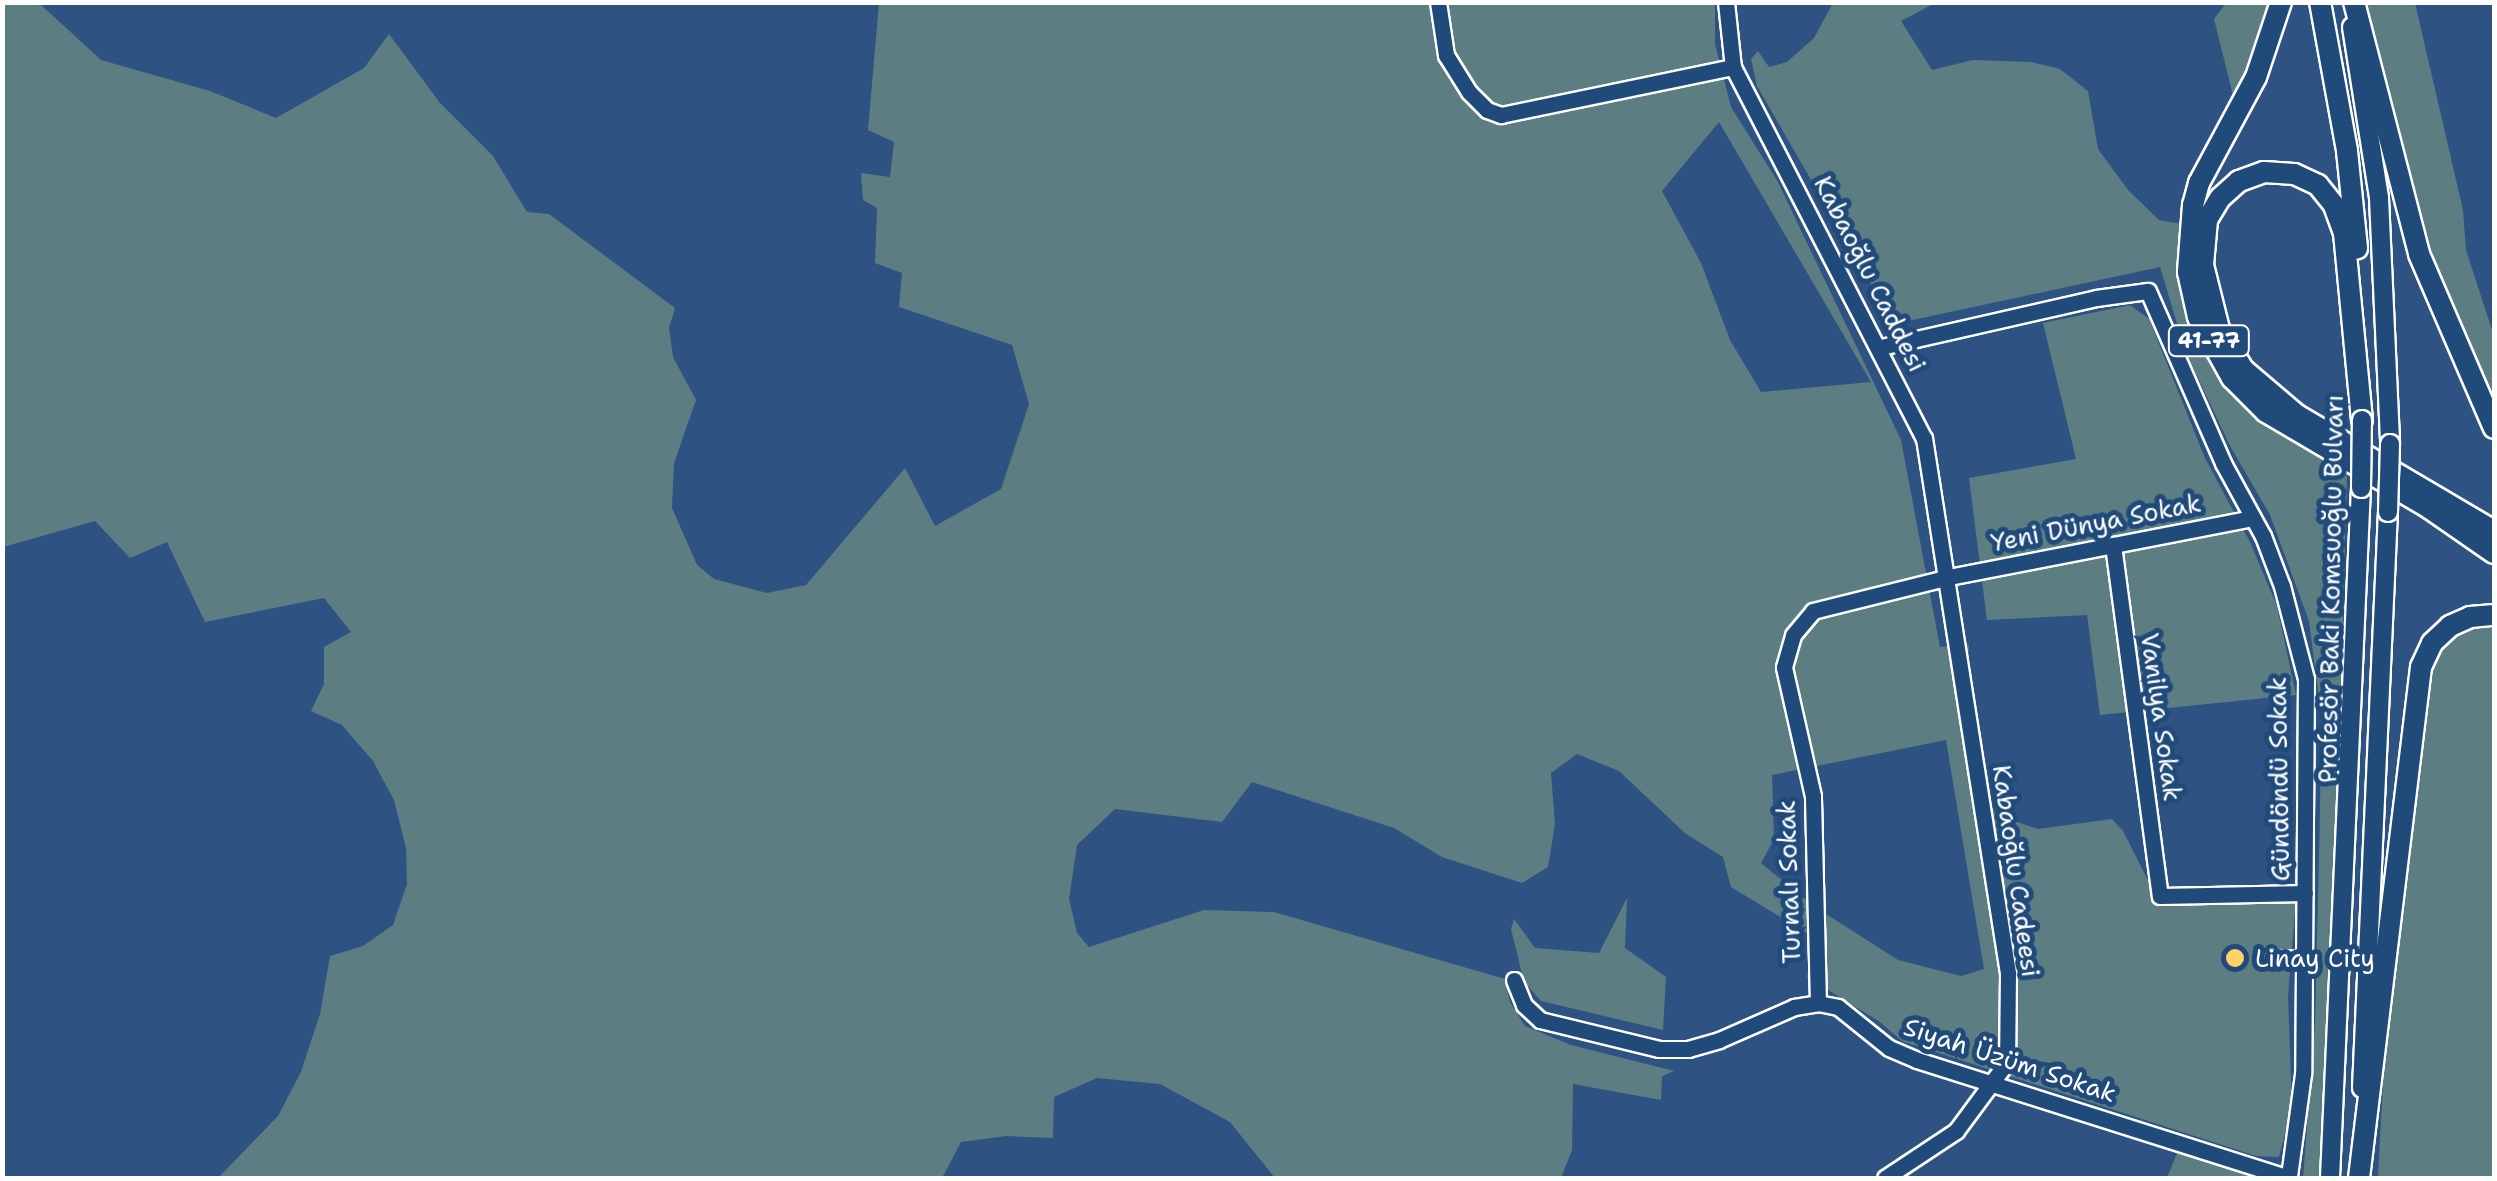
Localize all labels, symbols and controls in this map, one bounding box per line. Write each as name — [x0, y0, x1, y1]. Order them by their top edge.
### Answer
street label: Kabaoğlu Caddesi — [1808, 171, 1932, 377]
road number: 41-77 — [2166, 324, 2252, 358]
street label: Profesör Baki Komsuoğlu Bulvarı — [2313, 395, 2349, 783]
street label: Yeni Dünya Sokak — [1988, 488, 2204, 558]
street label: Vanilya Sokak — [2134, 631, 2188, 803]
street label: Gündöndü Sokak — [2262, 676, 2296, 882]
street label: Kabaoğlu Cadeesi — [1986, 763, 2046, 979]
street label: Turnalı Sokak — [1771, 800, 1807, 964]
place label: Linay City — [2255, 943, 2375, 973]
marker: Linay City — [2224, 947, 2246, 969]
street label: Siyah Üzüm Sokak — [1900, 1012, 2120, 1108]

